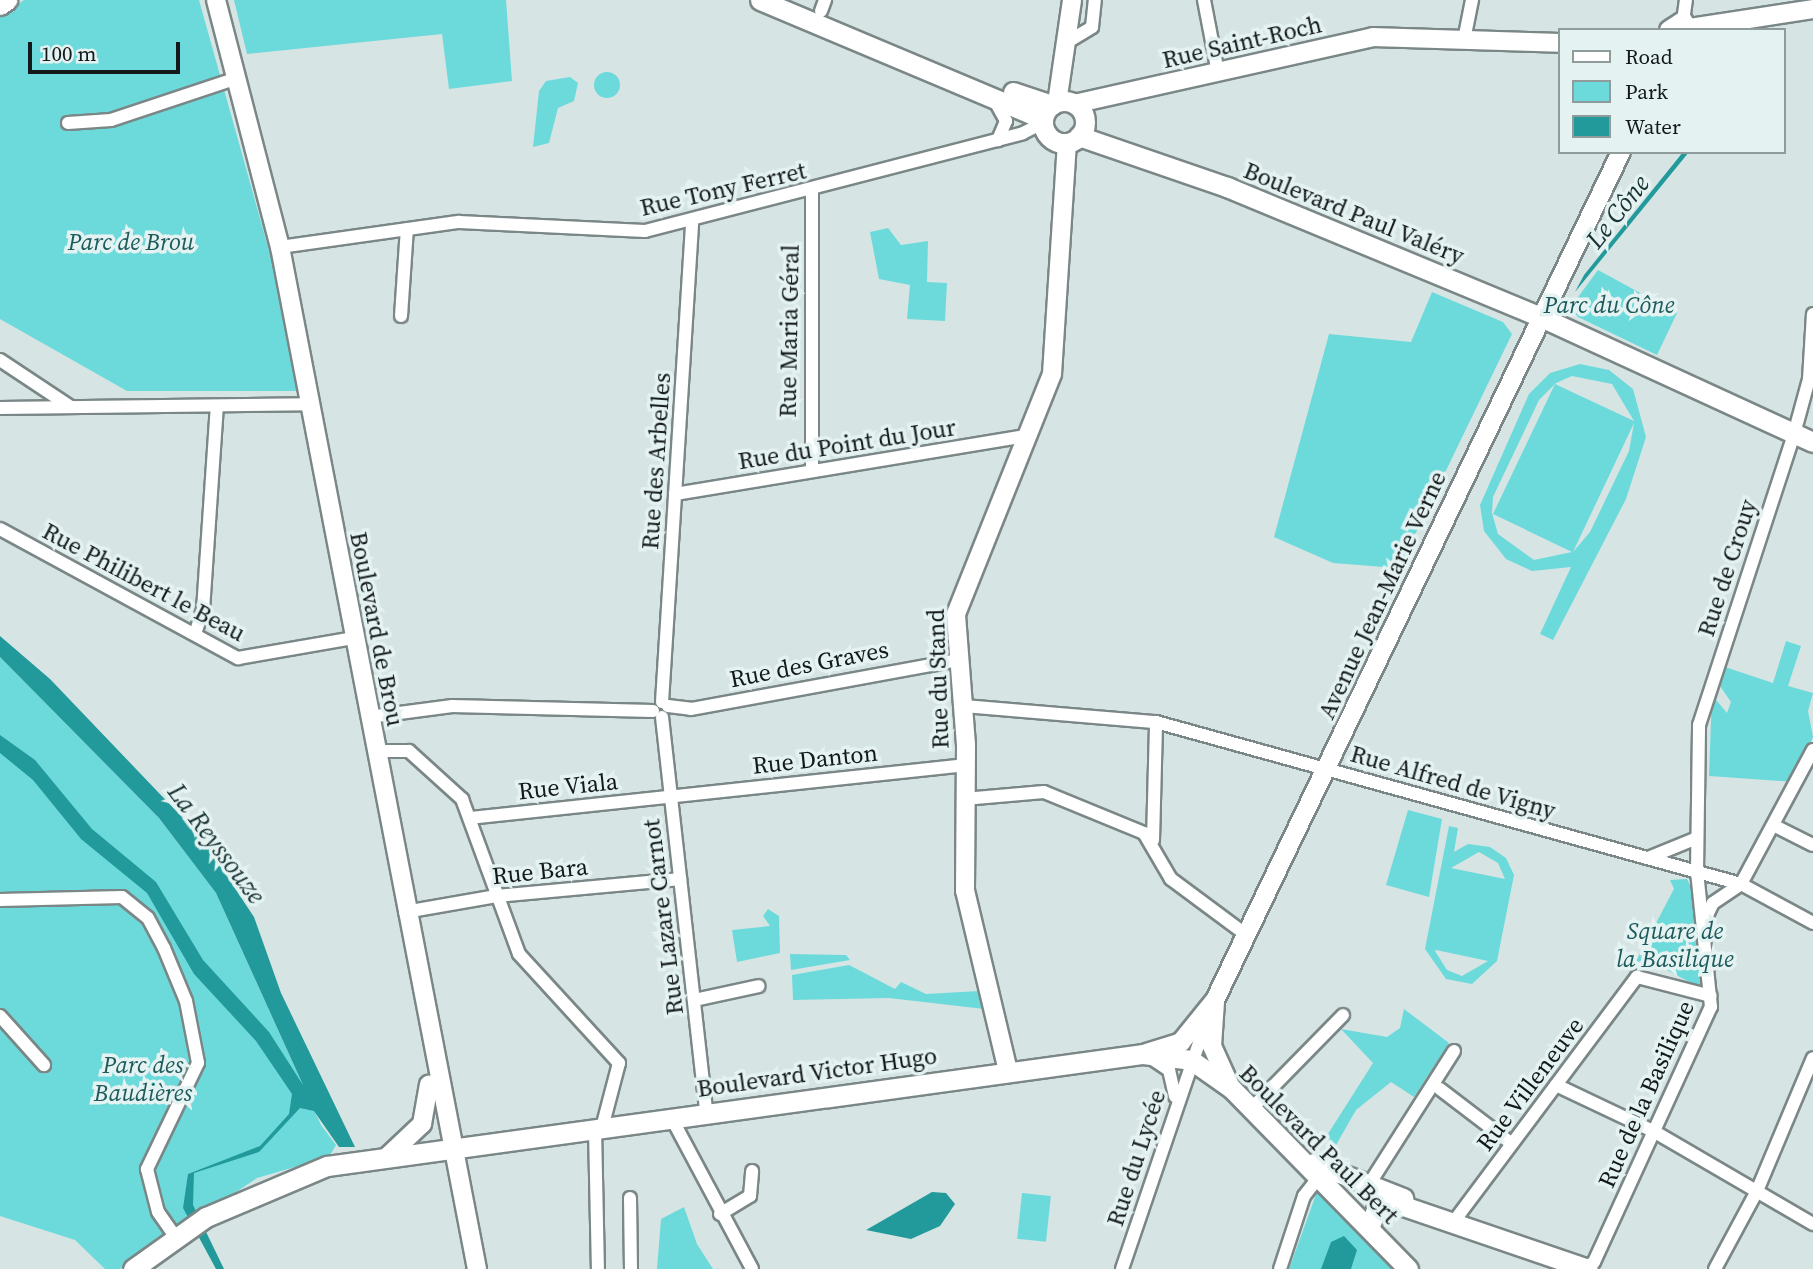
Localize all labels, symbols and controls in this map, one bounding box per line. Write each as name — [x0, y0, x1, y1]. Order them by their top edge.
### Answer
street label: Rue Saint-Roch — [1159, 10, 1325, 74]
scale bar — [32, 28, 184, 72]
legend — [1558, 28, 1785, 154]
text: 100 m — [41, 39, 96, 68]
text: Road — [1625, 42, 1673, 71]
text: Park — [1625, 77, 1668, 106]
text: Water — [1625, 112, 1681, 141]
street label: Boulevard Paul Valéry — [1239, 155, 1469, 271]
street label: Rue Tony Ferret — [637, 156, 809, 222]
water label: Le Cône — [1580, 169, 1656, 255]
park label: Parc de Brou — [68, 228, 194, 256]
street label: Rue Maria Géral — [773, 244, 805, 418]
park label: Parc du Cône — [1544, 291, 1674, 319]
street label: Rue des Arbelles — [635, 371, 677, 551]
street label: Rue du Point du Jour — [736, 413, 958, 475]
street label: Avenue Jean-Marie Verne — [1312, 466, 1452, 724]
street label: Rue de Crouy — [1691, 496, 1763, 640]
street label: Rue Philibert le Beau — [38, 516, 250, 648]
street label: Boulevard de Brou — [344, 529, 410, 729]
street label: Rue du Stand — [921, 609, 955, 749]
street label: Rue des Graves — [727, 634, 891, 694]
street label: Rue Danton — [751, 738, 879, 780]
street label: Rue Alfred de Vigny — [1347, 739, 1559, 825]
street label: Rue Viala — [516, 766, 620, 806]
water label: La Reyssouze — [161, 778, 271, 910]
street label: Rue Lazare Carnot — [637, 818, 689, 1016]
street label: Rue Bara — [491, 852, 589, 890]
park label: Square de la Basilique — [1616, 917, 1734, 973]
street label: Rue de la Basilique — [1592, 996, 1700, 1192]
street label: Rue Villeneuve — [1470, 1011, 1590, 1157]
street label: Boulevard Victor Hugo — [695, 1041, 939, 1103]
park label: Parc des Baudières — [94, 1051, 192, 1107]
street label: Boulevard Paul Bert — [1234, 1059, 1404, 1229]
street label: Rue du Lycée — [1100, 1086, 1172, 1230]

